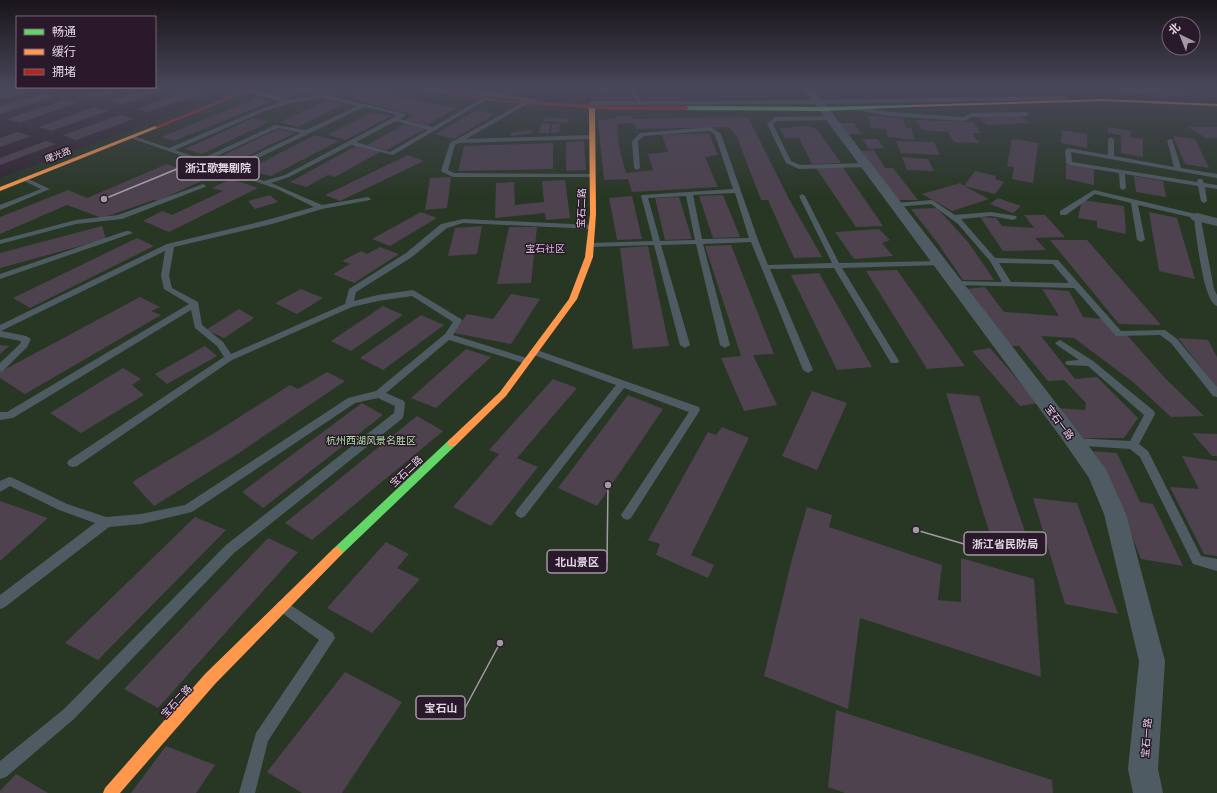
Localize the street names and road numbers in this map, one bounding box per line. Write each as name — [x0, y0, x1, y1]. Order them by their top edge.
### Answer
street label: 曙光路 — [44, 145, 72, 165]
street label: 宝石二路 — [575, 188, 588, 228]
street label: 宝石一路 — [1043, 403, 1076, 442]
street label: 宝石二路 — [388, 454, 425, 489]
street label: 宝石二路 — [159, 683, 194, 720]
street label: 宝石一路 — [1140, 718, 1153, 758]

